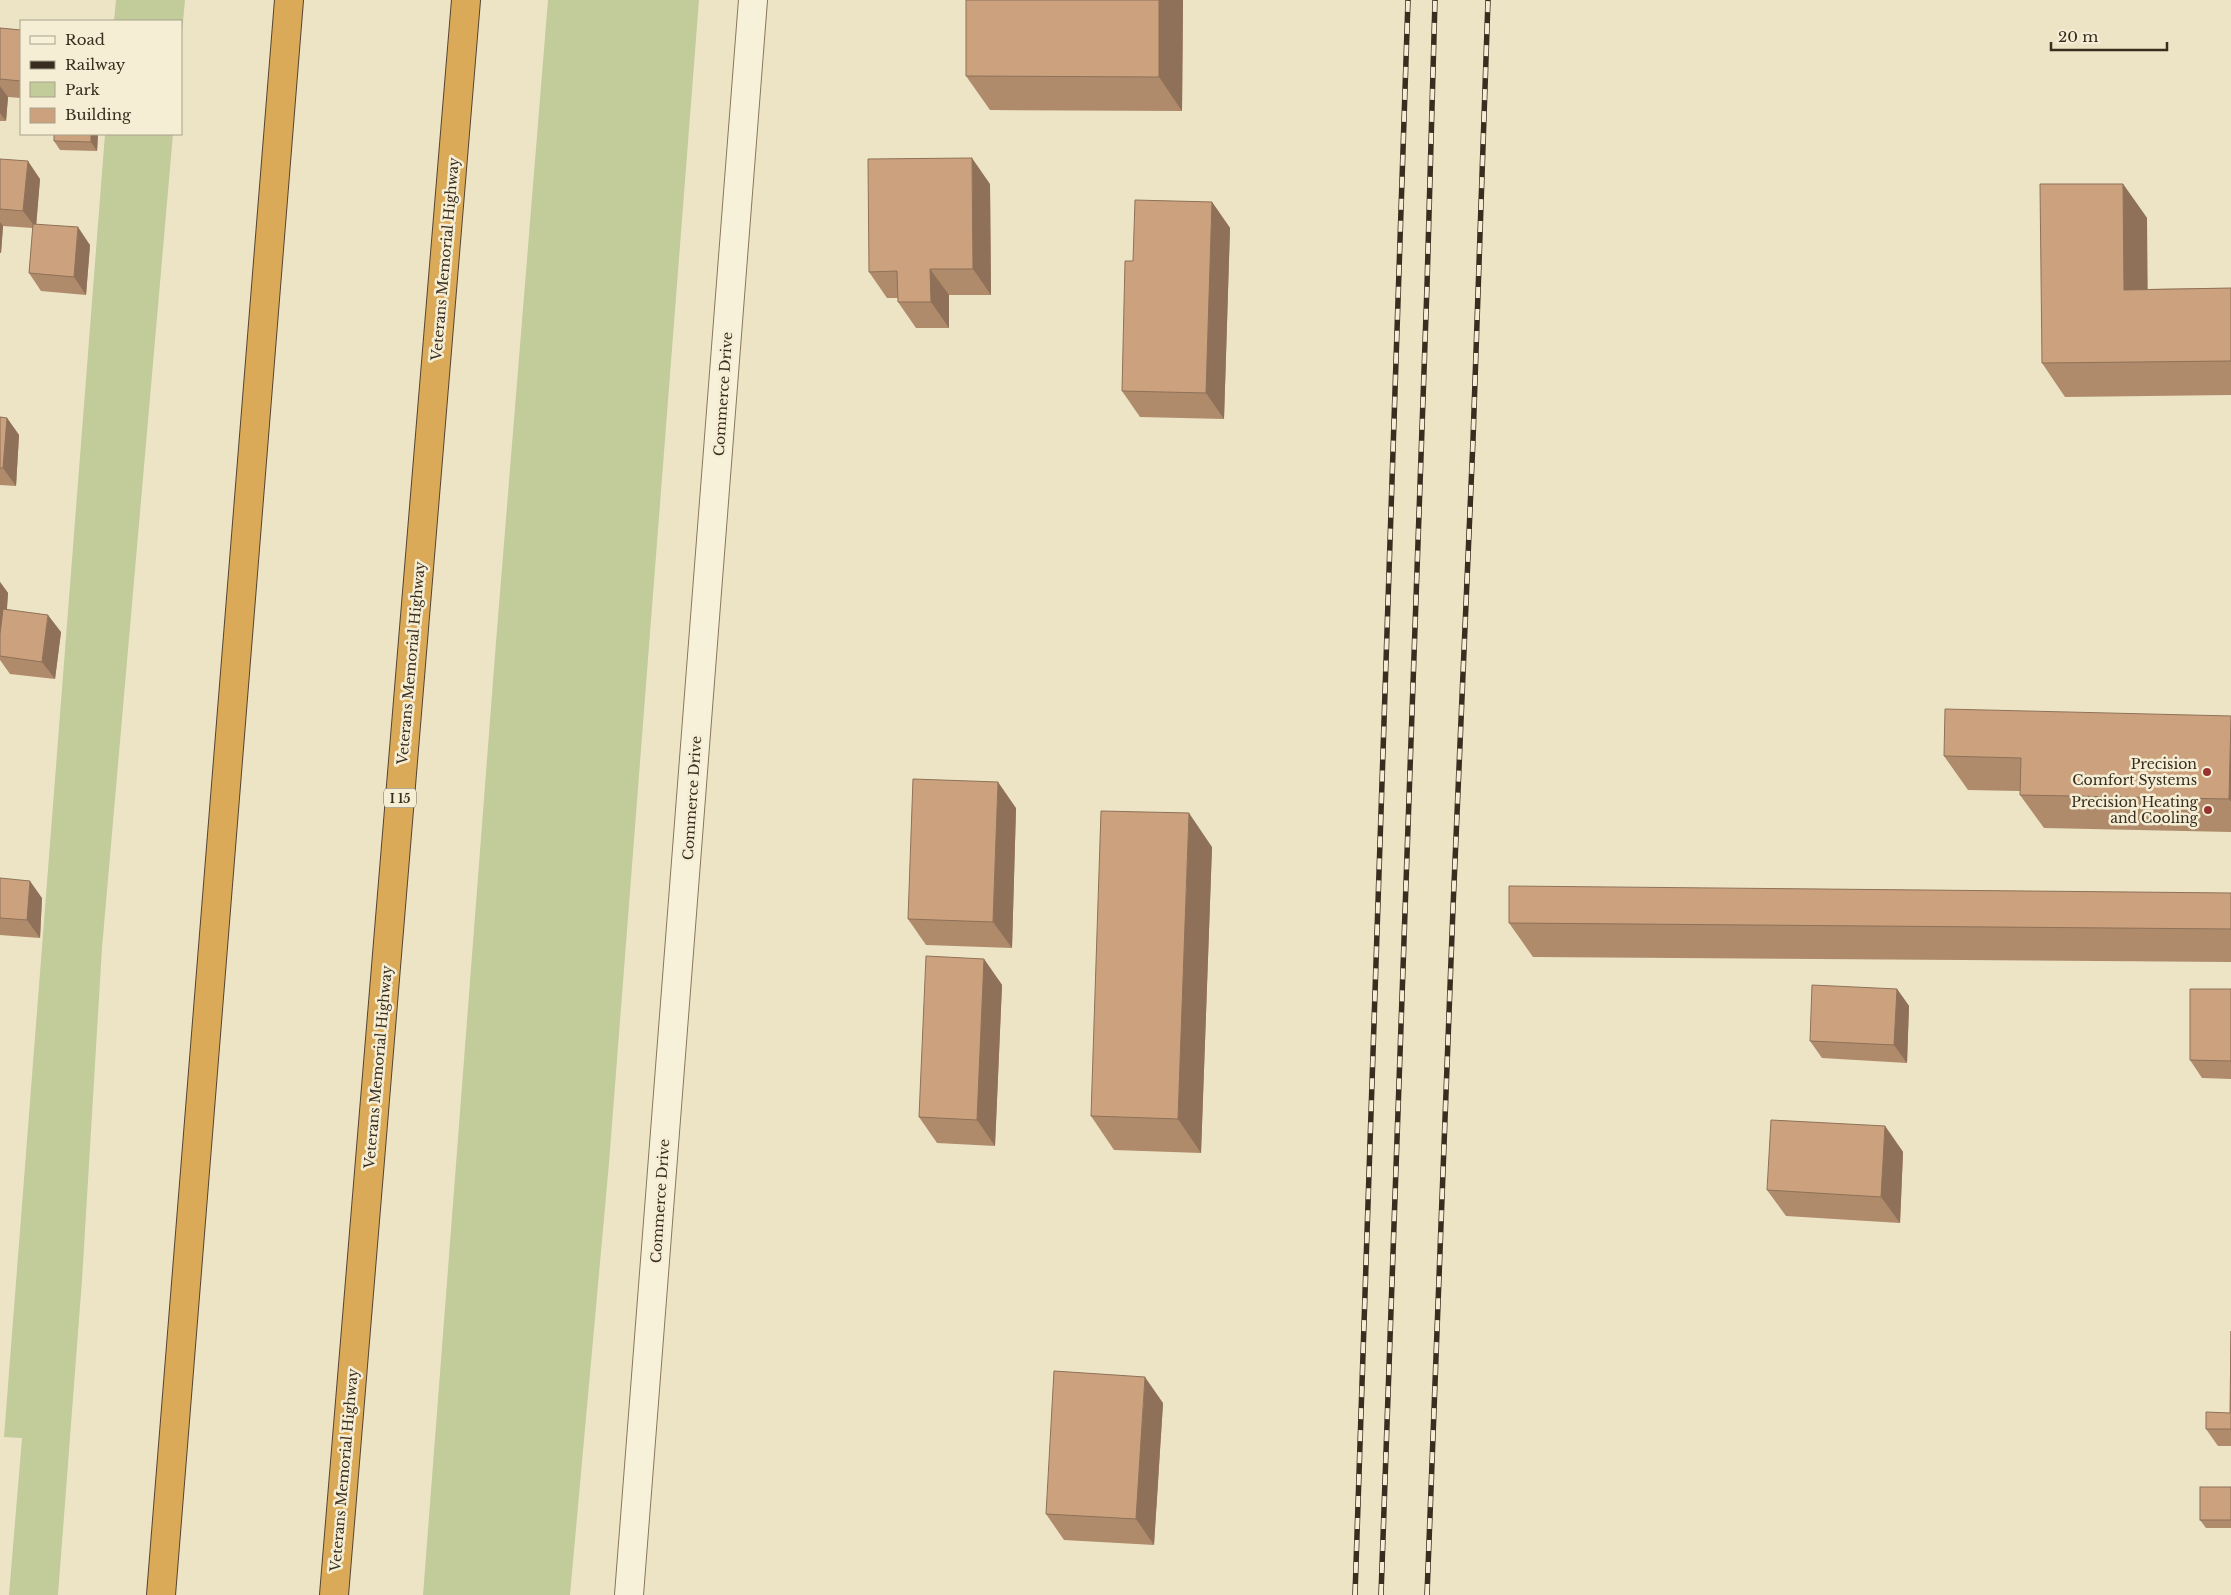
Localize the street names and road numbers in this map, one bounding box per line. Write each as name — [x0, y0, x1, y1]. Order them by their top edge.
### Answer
street label: Veterans Memorial Highway — [427, 156, 463, 362]
street label: Commerce Drive — [710, 331, 736, 457]
street label: Veterans Memorial Highway — [393, 560, 429, 766]
street label: Commerce Drive — [679, 735, 705, 861]
road number: I 15 — [384, 788, 416, 808]
street label: Veterans Memorial Highway — [360, 964, 396, 1170]
street label: Commerce Drive — [647, 1138, 673, 1264]
street label: Veterans Memorial Highway — [326, 1367, 362, 1573]

